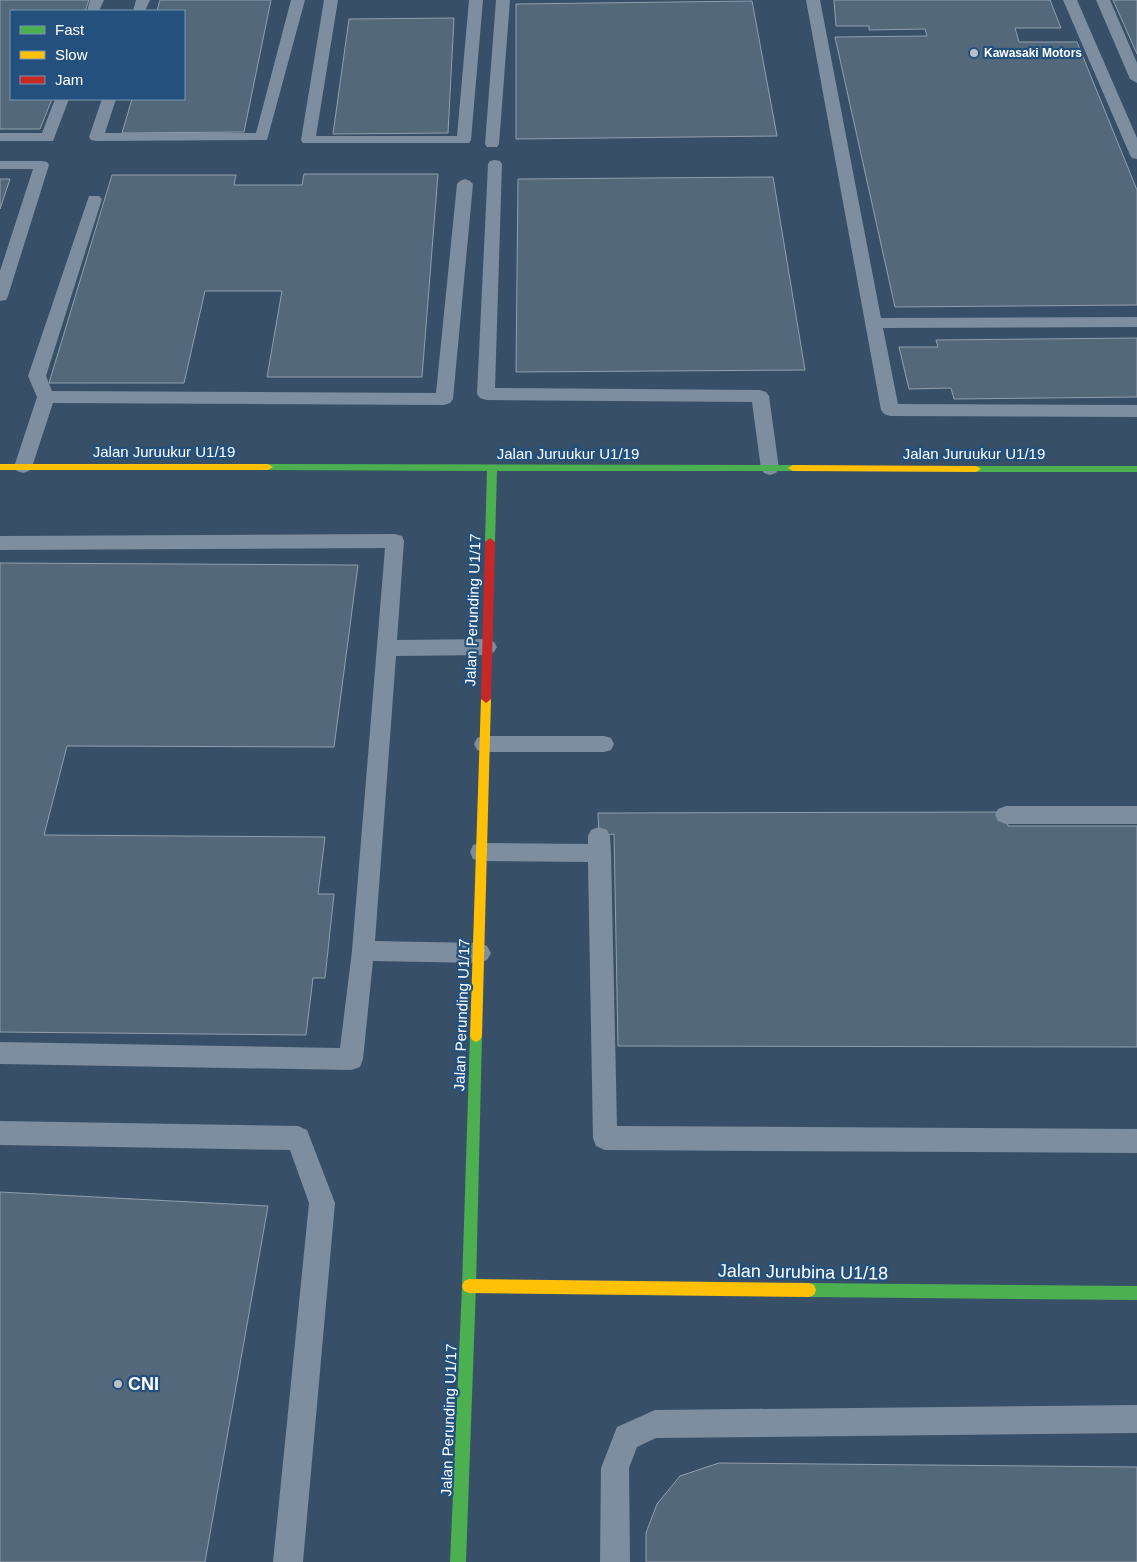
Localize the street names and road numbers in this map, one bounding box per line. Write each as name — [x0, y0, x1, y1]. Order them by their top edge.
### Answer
street label: Jalan Juruukur U1/19 — [93, 443, 235, 460]
street label: Jalan Juruukur U1/19 — [497, 445, 639, 462]
street label: Jalan Juruukur U1/19 — [903, 445, 1045, 462]
street label: Jalan Perunding U1/17 — [461, 533, 484, 687]
street label: Jalan Perunding U1/17 — [450, 938, 473, 1092]
street label: Jalan Jurubina U1/18 — [718, 1261, 888, 1283]
street label: Jalan Perunding U1/17 — [437, 1343, 460, 1497]

